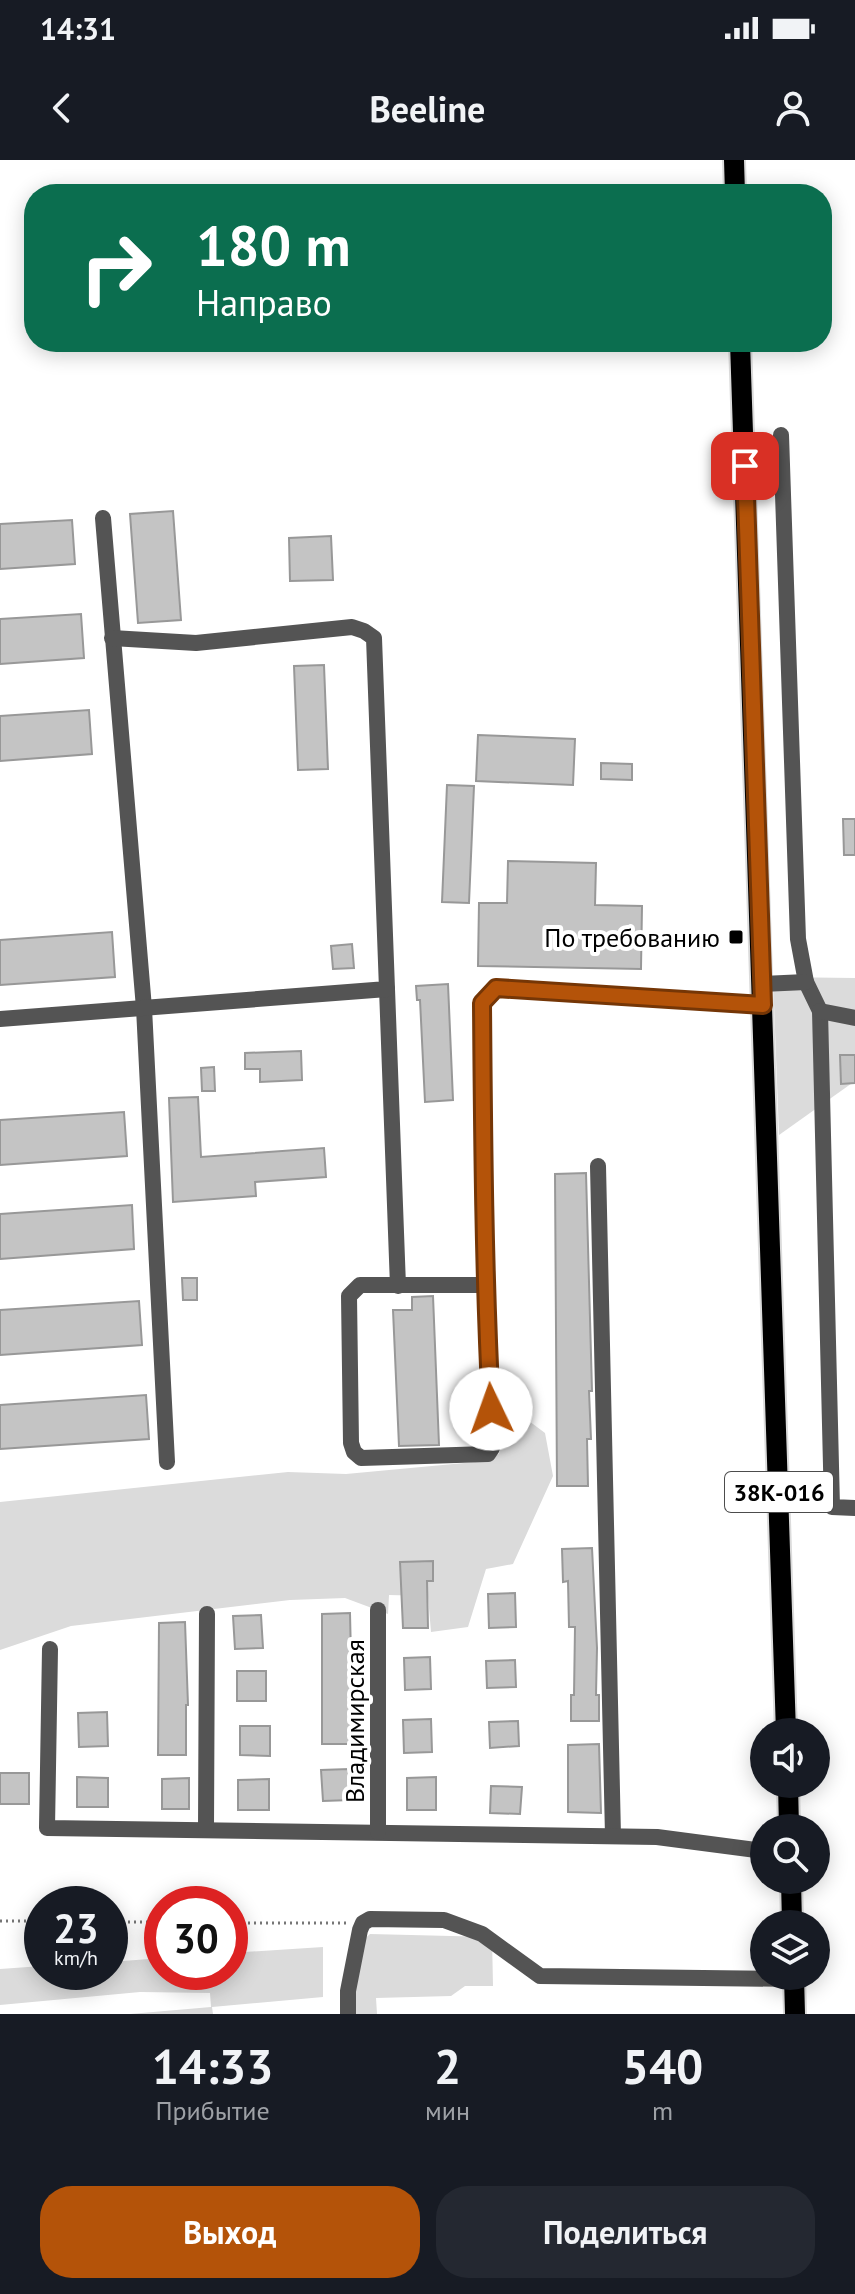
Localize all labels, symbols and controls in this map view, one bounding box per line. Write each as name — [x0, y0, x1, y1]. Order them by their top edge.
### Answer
text: 14:31 — [40, 9, 116, 48]
text: Beeline — [370, 85, 485, 132]
icon: back — [40, 86, 84, 130]
icon: person — [771, 86, 815, 130]
text: 180 m — [196, 209, 351, 281]
icon: right — [64, 216, 168, 320]
text: Направо — [196, 279, 332, 326]
pin — [711, 432, 779, 500]
icon: arrive — [723, 444, 767, 488]
place label: По требованию — [544, 921, 720, 954]
marker: По требованию — [727, 928, 745, 946]
position arrow — [449, 1367, 533, 1451]
road number: 38К-016 — [725, 1472, 833, 1512]
street label: Владимирская — [338, 1639, 371, 1803]
map controls — [750, 1718, 830, 1990]
button: sound — [750, 1718, 830, 1798]
button: search — [750, 1814, 830, 1894]
speed limit sign: 30 — [144, 1886, 248, 1990]
text: 23 — [53, 1902, 99, 1954]
button: layers — [750, 1910, 830, 1990]
text: km/h — [54, 1945, 98, 1971]
text: 14:33 — [152, 2035, 273, 2097]
text: 2 — [434, 2035, 461, 2097]
text: 540 — [622, 2035, 703, 2097]
text: Прибытие — [155, 2094, 270, 2127]
text: мин — [425, 2094, 470, 2127]
text: m — [652, 2094, 673, 2127]
button: Выход — [40, 2186, 420, 2278]
button: Поделиться — [436, 2186, 815, 2278]

